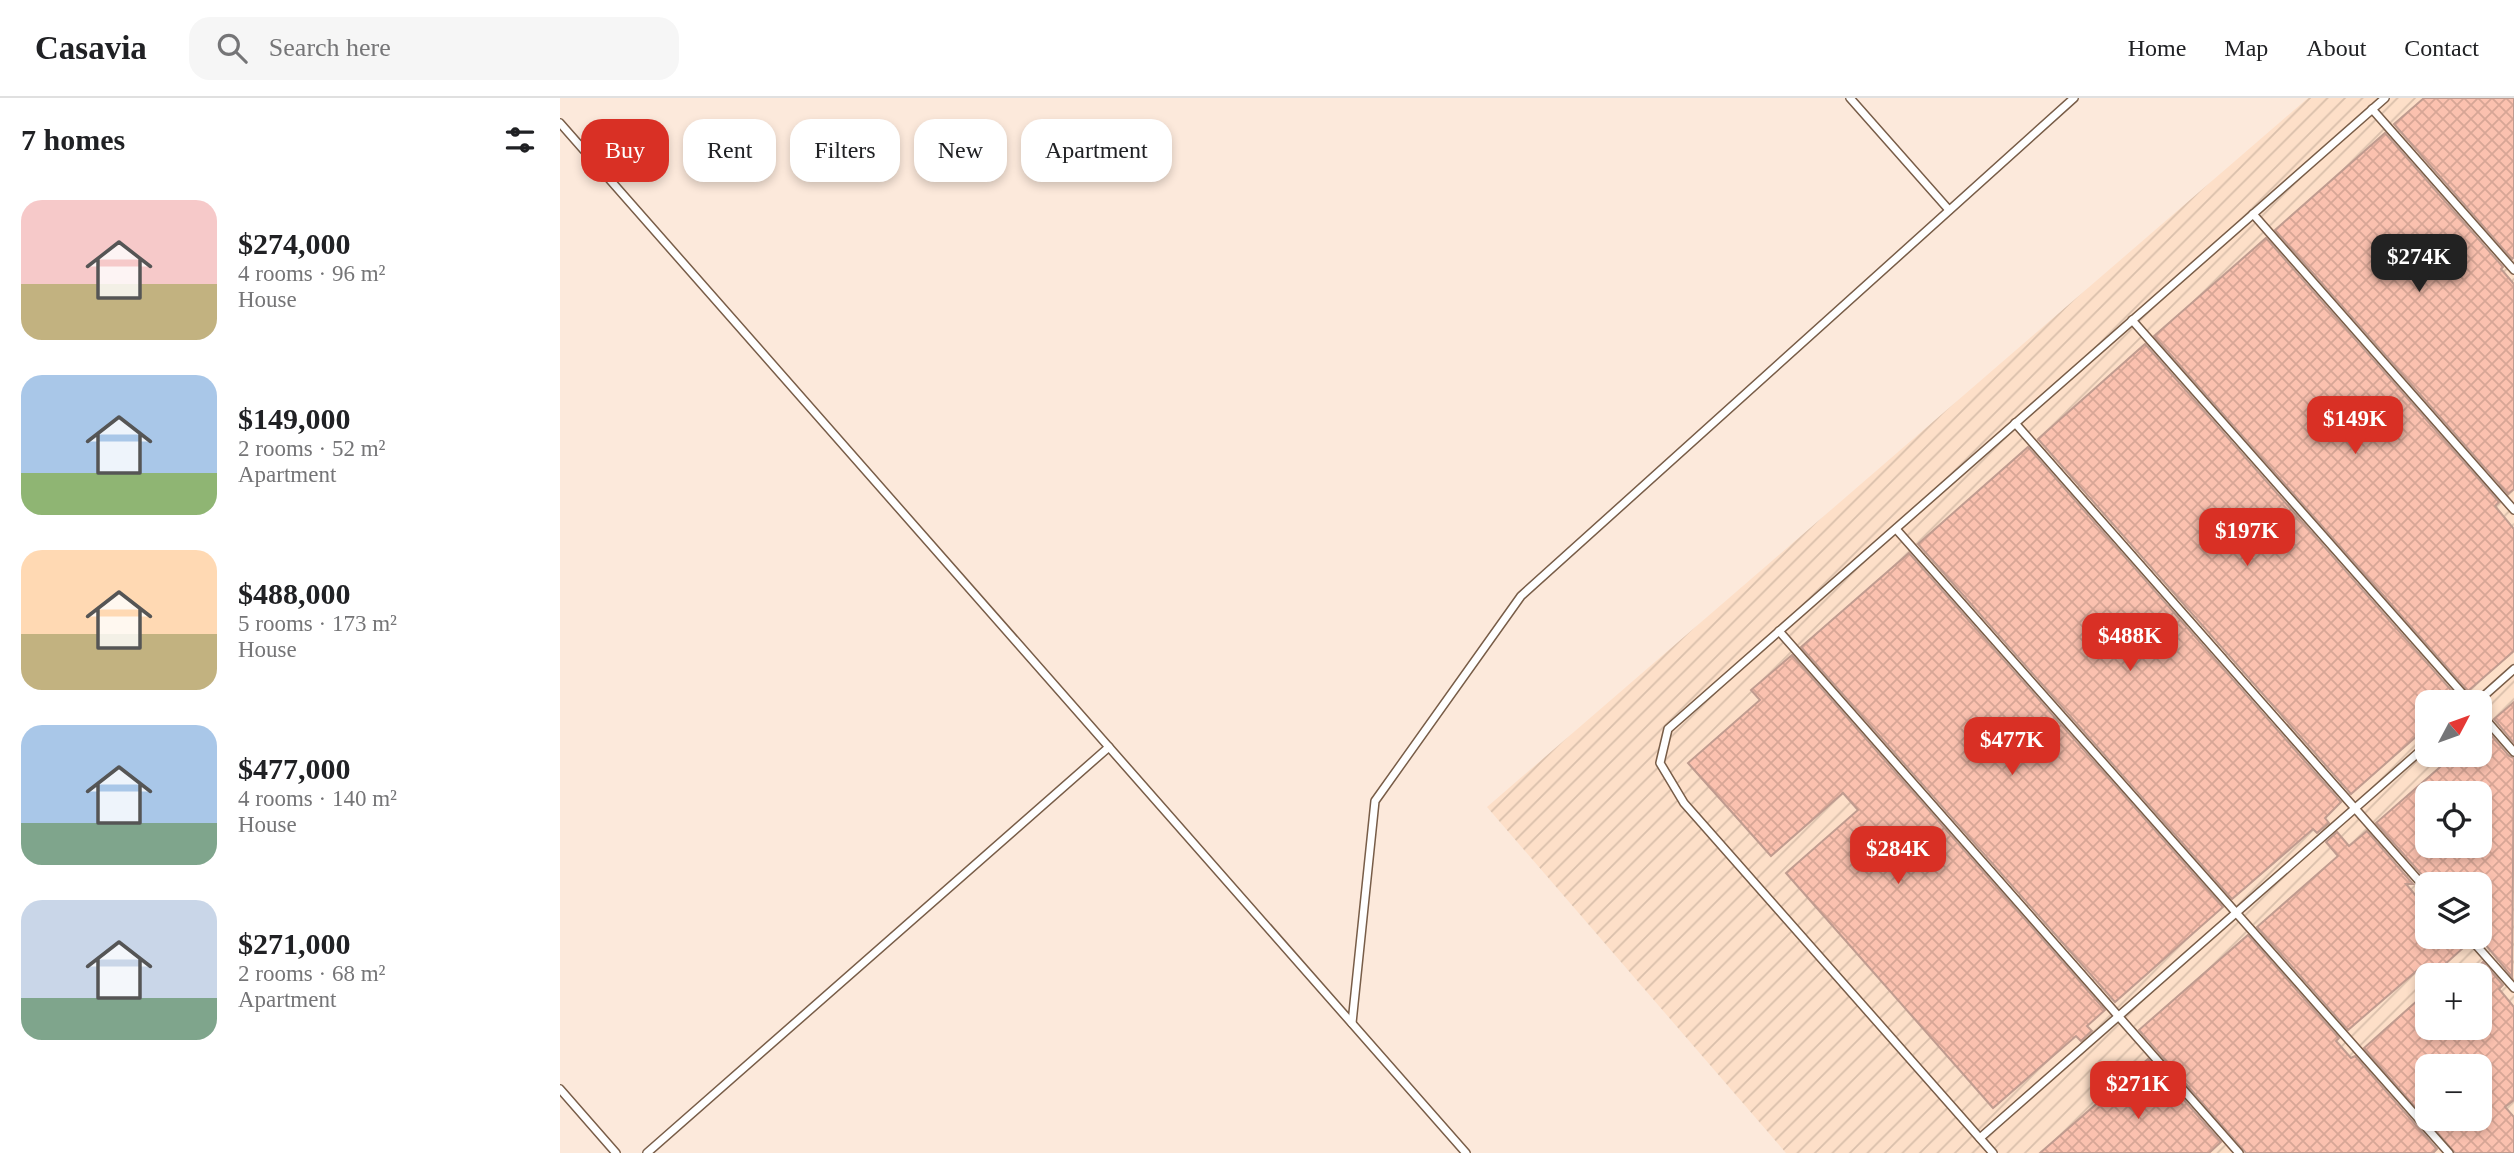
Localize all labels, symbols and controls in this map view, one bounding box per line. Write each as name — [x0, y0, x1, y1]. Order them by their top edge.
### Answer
search box — [189, 17, 679, 80]
icon: search — [213, 29, 251, 67]
text: Casavia — [35, 30, 147, 66]
text: Search here — [269, 33, 391, 62]
text: Home — [2128, 35, 2186, 61]
text: Map — [2224, 35, 2268, 61]
text: About — [2306, 35, 2366, 61]
text: Contact — [2404, 35, 2479, 61]
chip: Buy — [581, 119, 669, 182]
chip: Rent — [683, 119, 776, 182]
chip: Filters — [790, 119, 900, 182]
chip: New — [914, 119, 1007, 182]
chip: Apartment — [1021, 119, 1172, 182]
icon: filters — [501, 121, 539, 159]
text: 7 homes — [21, 123, 125, 156]
text: $274,000 — [238, 227, 351, 260]
icon: home — [77, 228, 161, 312]
pin: $274K — [2370, 234, 2468, 294]
text: $274K — [2387, 244, 2451, 269]
text: 4 rooms · 96 m² — [238, 261, 385, 286]
text: House — [238, 287, 297, 312]
pin: $149K — [2306, 396, 2404, 456]
text: $149,000 — [238, 402, 351, 435]
icon: home — [77, 403, 161, 487]
text: $149K — [2323, 406, 2387, 431]
text: 2 rooms · 52 m² — [238, 436, 385, 461]
text: Apartment — [238, 462, 336, 487]
pin: $197K — [2198, 508, 2296, 568]
text: $197K — [2215, 518, 2279, 543]
text: $488,000 — [238, 577, 351, 610]
icon: home — [77, 578, 161, 662]
text: 5 rooms · 173 m² — [238, 611, 397, 636]
pin: $488K — [2081, 614, 2179, 673]
text: $488K — [2098, 623, 2162, 648]
text: House — [238, 637, 297, 662]
north arrow — [2415, 690, 2492, 766]
map controls — [2415, 690, 2492, 1131]
pin: $477K — [1963, 718, 2061, 777]
text: $477K — [1980, 727, 2044, 752]
text: $477,000 — [238, 752, 351, 785]
icon: home — [77, 753, 161, 837]
button: locate — [2415, 781, 2492, 858]
text: 4 rooms · 140 m² — [238, 786, 397, 811]
text: House — [238, 812, 297, 837]
pin: $284K — [1849, 826, 1947, 886]
text: $284K — [1866, 836, 1930, 861]
button: layers — [2415, 872, 2492, 949]
text: $271,000 — [238, 927, 351, 960]
icon: home — [77, 928, 161, 1012]
text: 2 rooms · 68 m² — [238, 961, 385, 986]
button: + — [2415, 963, 2492, 1040]
text: Apartment — [238, 987, 336, 1012]
button: − — [2415, 1054, 2492, 1131]
pin: $271K — [2089, 1062, 2187, 1121]
text: $271K — [2106, 1071, 2170, 1096]

